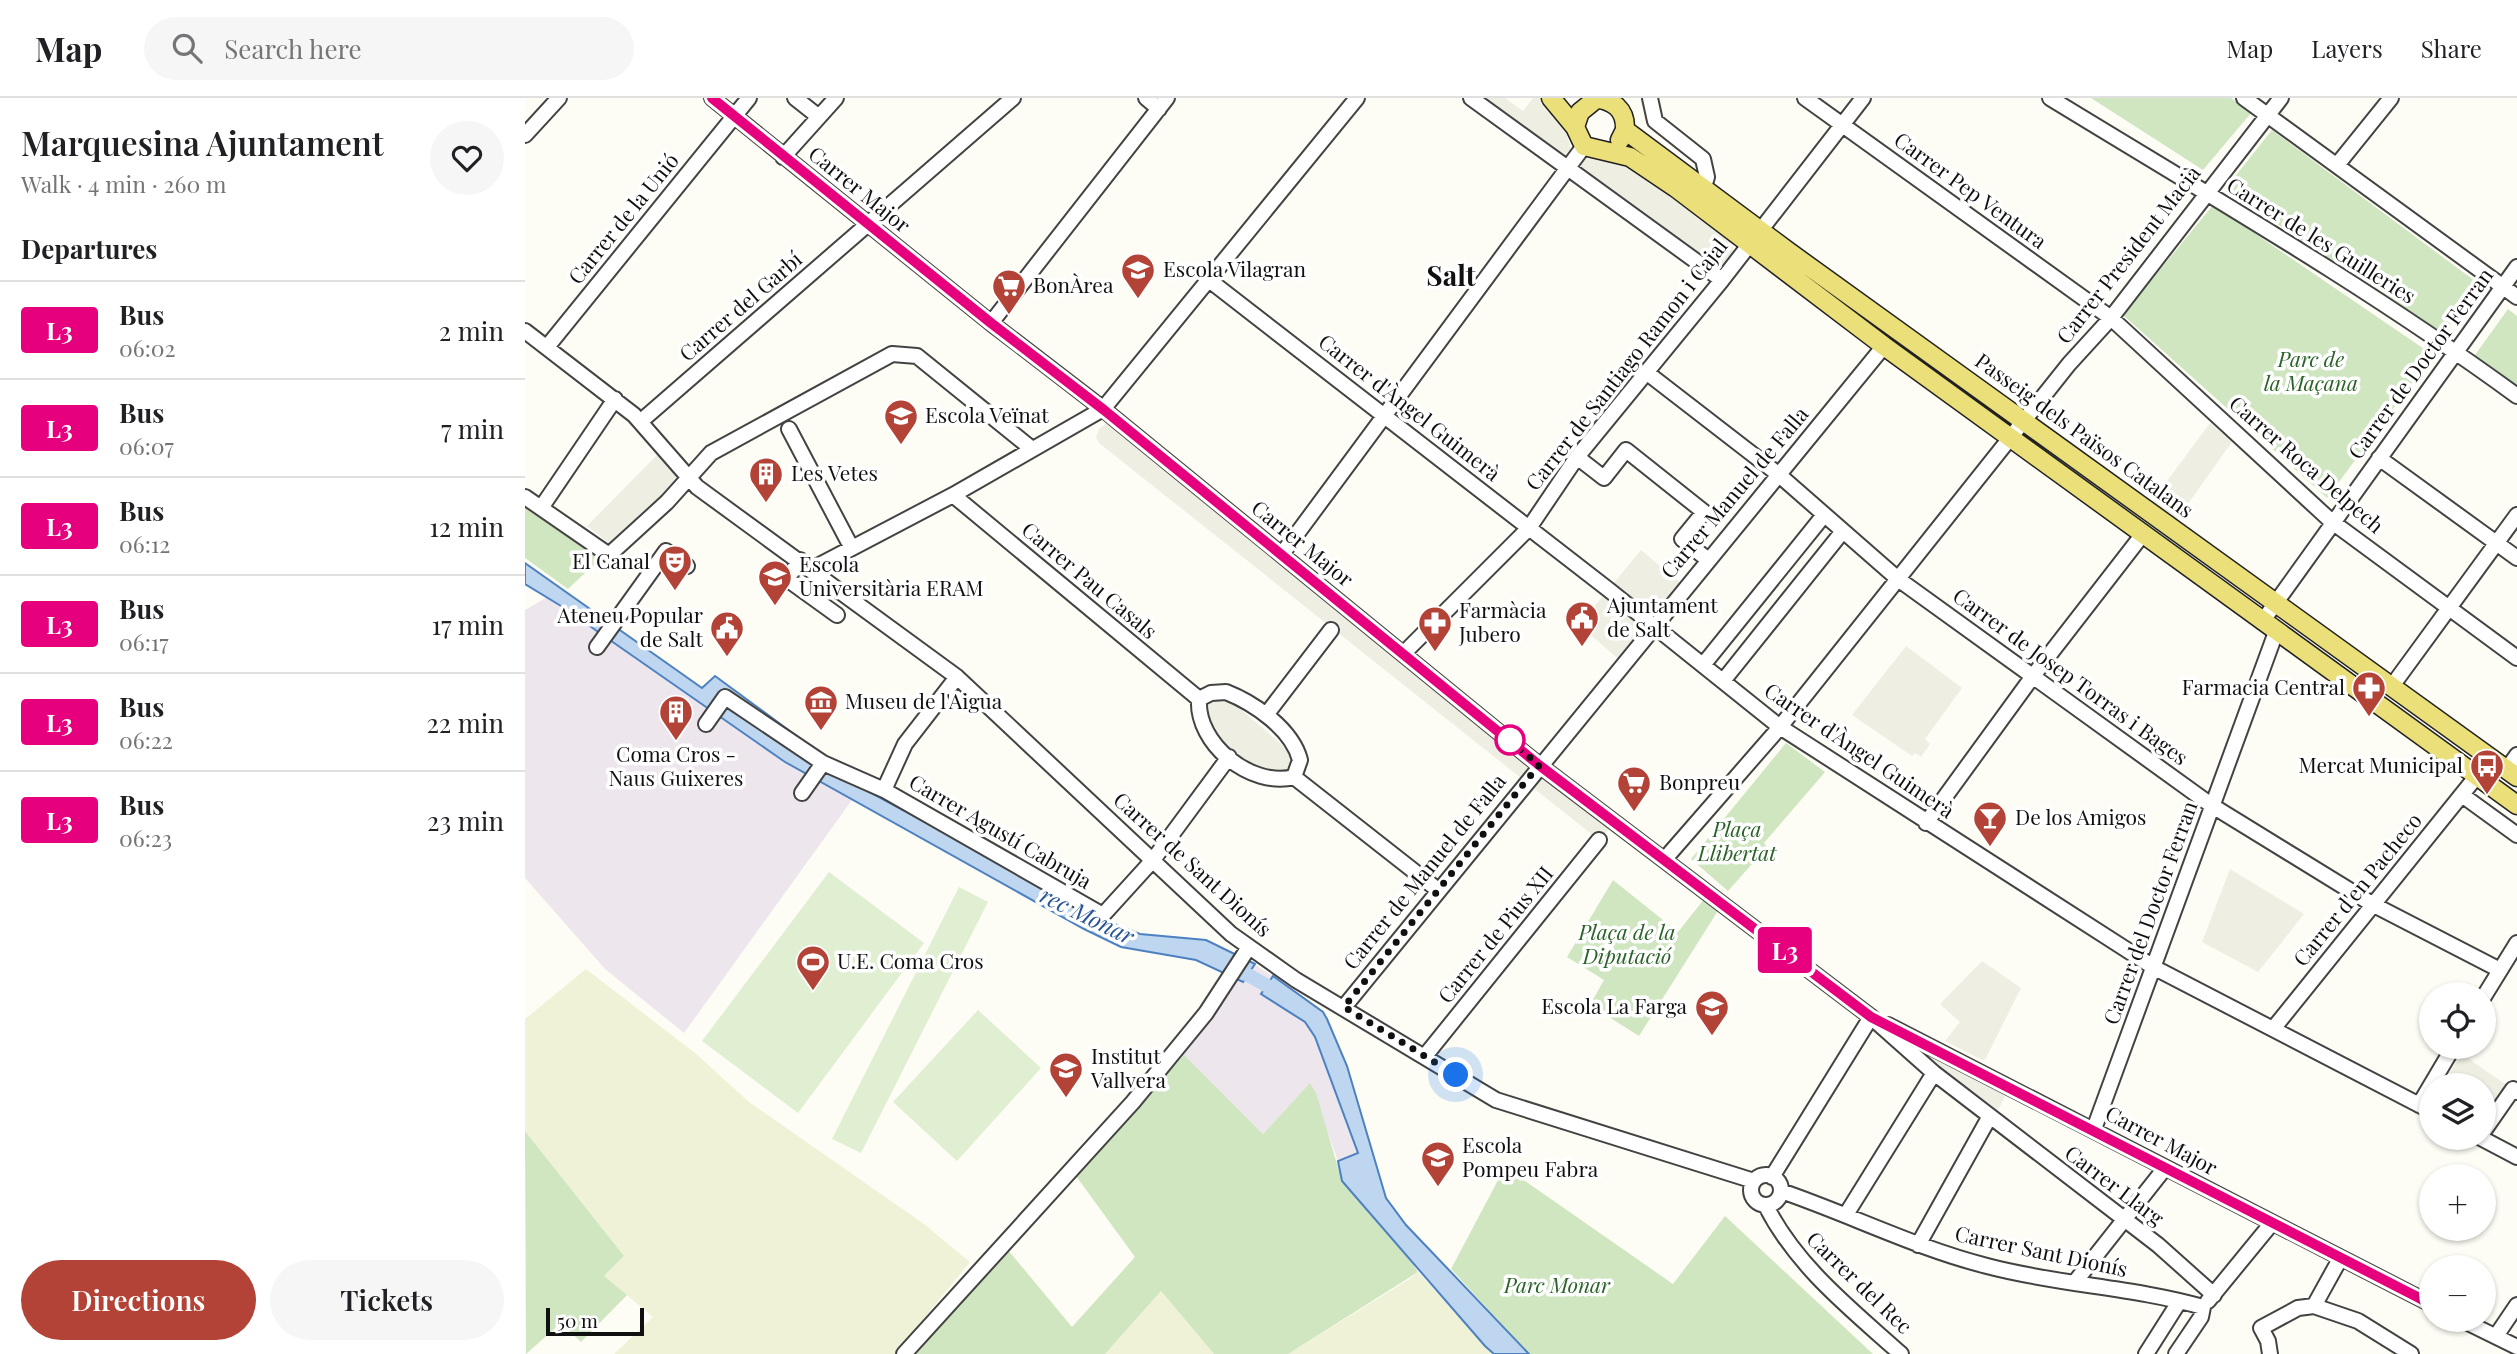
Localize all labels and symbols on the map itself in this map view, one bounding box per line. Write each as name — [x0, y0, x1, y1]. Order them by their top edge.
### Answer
street label: Carrer Pep Ventura — [1889, 125, 2053, 254]
street label: Carrer Major — [804, 139, 917, 238]
street label: Carrer de la Unió — [561, 146, 684, 289]
street label: Carrer President Macià — [2049, 159, 2206, 348]
street label: Carrer de les Guilleries — [2222, 170, 2422, 309]
street label: Carrer de Santiago Ramon i Cajal — [1518, 232, 1733, 495]
street label: Carrer del Garbí — [672, 244, 807, 367]
school or university icon: Escola Vilagran — [1119, 251, 1157, 300]
place label: Escola Vilagran — [1163, 254, 1307, 282]
district label: Salt — [1426, 256, 1476, 293]
street label: Carrer de Doctor Ferran — [2341, 261, 2498, 464]
supermarket icon: BonÀrea — [990, 267, 1028, 316]
place label: BonÀrea — [1033, 270, 1114, 298]
street label: Carrer d'Àngel Guimerà — [1314, 327, 1507, 487]
park label: Parc de la Maçana — [2264, 344, 2358, 396]
street label: Passeig dels Països Catalans — [1970, 346, 2200, 523]
street label: Carrer Roca Delpech — [2224, 389, 2391, 539]
school or university icon: Escola Veïnat — [882, 397, 920, 446]
place label: Escola Veïnat — [925, 400, 1049, 428]
street label: Carrer Manuel de Falla — [1653, 400, 1814, 583]
building icon: Les Vetes — [747, 455, 785, 504]
place label: Les Vetes — [791, 458, 878, 486]
street label: Carrer Major — [1247, 493, 1360, 592]
street label: Carrer Pau Casals — [1017, 515, 1164, 644]
theatre icon: El Canal — [656, 543, 694, 592]
place label: El Canal — [572, 546, 650, 574]
place label: Escola Universitària ERAM — [799, 549, 984, 601]
school or university icon: Escola Universitària ERAM — [756, 558, 794, 607]
street label: Carrer de Josep Torras i Bages — [1948, 581, 2194, 770]
place label: Ajuntament de Salt — [1606, 590, 1718, 642]
place label: Farmàcia Jubero — [1458, 595, 1547, 647]
public building icon: Ajuntament de Salt — [1563, 599, 1601, 648]
place label: Ateneu Popular de Salt — [556, 600, 704, 652]
pharmacy icon: Farmàcia Jubero — [1416, 604, 1454, 653]
public building icon: Ateneu Popular de Salt — [708, 609, 746, 658]
pharmacy icon: Farmacia Central — [2350, 669, 2388, 718]
place label: Farmacia Central — [2182, 672, 2345, 700]
street label: Carrer d'Àngel Guimerà — [1760, 675, 1961, 824]
museum icon: Museu de l'Aigua — [802, 683, 840, 732]
place label: Museu de l'Aigua — [845, 686, 1003, 714]
building icon: Coma Cros - Naus Guixeres — [657, 693, 695, 742]
unlabelled marker — [1495, 725, 1525, 755]
place label: Coma Cros - Naus Guixeres — [609, 739, 743, 791]
bus stop icon: Mercat Municipal — [2468, 747, 2506, 796]
place label: Mercat Municipal — [2299, 750, 2463, 778]
supermarket icon: Bonpreu — [1615, 764, 1653, 813]
street label: Carrer Agustí Cabruja — [905, 767, 1098, 894]
street label: Carrer de Manuel de Falla — [1336, 767, 1511, 974]
place label: Bonpreu — [1659, 767, 1740, 795]
street label: Carrer de Sant Dionís — [1108, 785, 1278, 942]
street label: Carrer del Doctor Ferran — [2096, 796, 2203, 1028]
bar icon: De los Amigos — [1971, 799, 2009, 848]
place label: De los Amigos — [2015, 802, 2146, 830]
street label: Carrer d'en Pacheco — [2286, 806, 2427, 971]
park label: Plaça Llibertat — [1697, 814, 1777, 866]
street label: Carrer de Pius XII — [1431, 859, 1558, 1008]
water label: rec Monar — [1036, 879, 1141, 951]
park label: Plaça de la Diputació — [1577, 917, 1676, 969]
line badge: L3 — [1753, 927, 1817, 973]
sports icon: U.E. Coma Cros — [794, 943, 832, 992]
place label: U.E. Coma Cros — [837, 946, 984, 974]
school or university icon: Escola La Farga — [1693, 988, 1731, 1037]
place label: Escola La Farga — [1541, 991, 1688, 1019]
place label: Institut Vallvera — [1090, 1041, 1166, 1093]
school or university icon: Institut Vallvera — [1047, 1050, 1085, 1099]
your location — [1438, 1057, 1473, 1092]
street label: Carrer Major — [2101, 1098, 2223, 1181]
place label: Escola Pompeu Fabra — [1462, 1130, 1599, 1182]
street label: Carrer Llarg — [2060, 1138, 2170, 1231]
school or university icon: Escola Pompeu Fabra — [1419, 1139, 1457, 1188]
street label: Carrer Sant Dionís — [1953, 1218, 2130, 1282]
street label: Carrer del Rec — [1802, 1224, 1919, 1339]
park label: Parc Monar — [1503, 1270, 1611, 1298]
scale bar — [546, 1305, 644, 1337]

